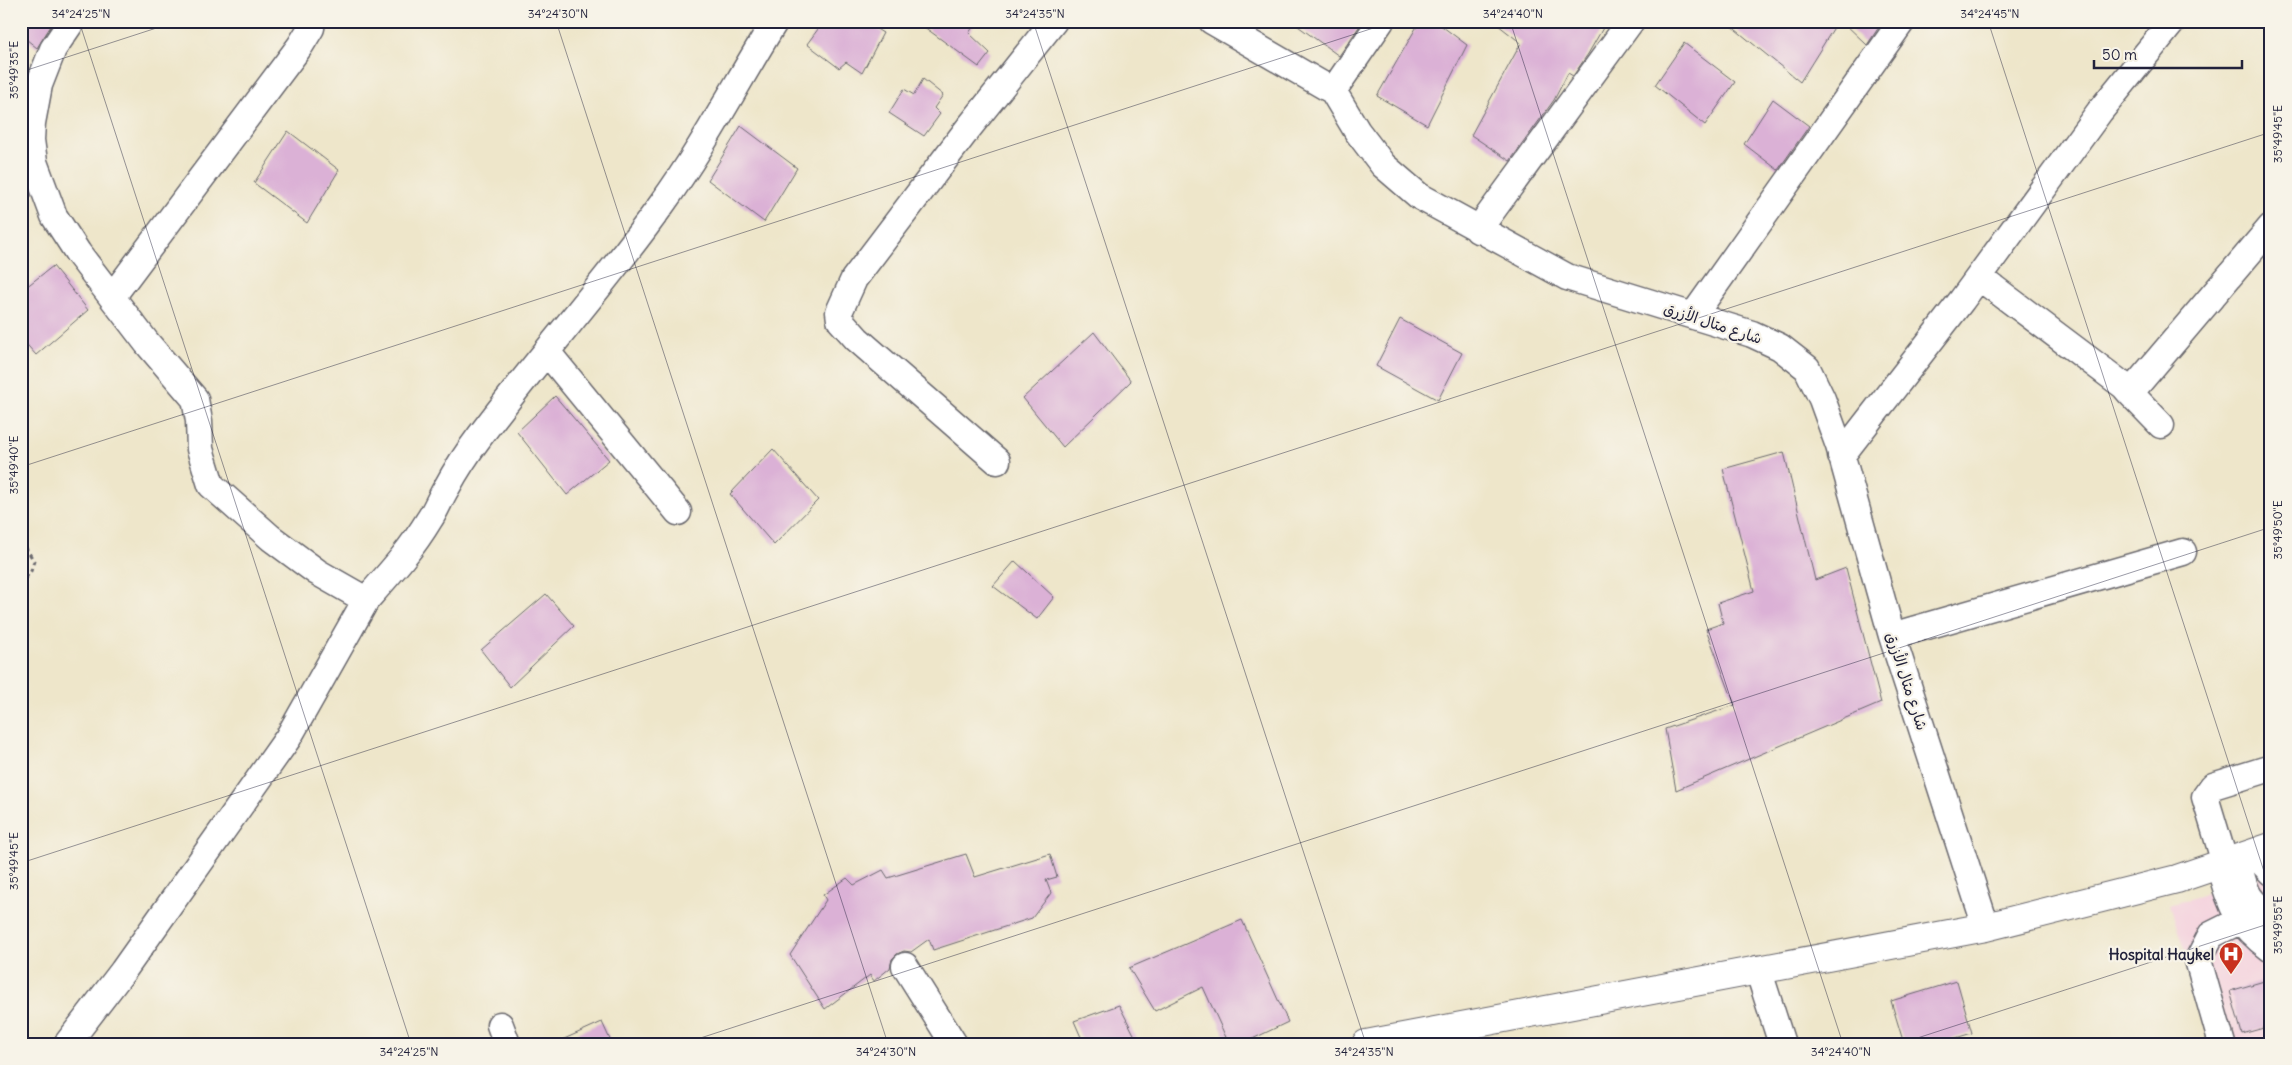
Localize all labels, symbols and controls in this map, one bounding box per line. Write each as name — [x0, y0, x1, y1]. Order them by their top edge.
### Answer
text: 34°24'25"N — [51, 6, 111, 21]
text: 34°24'30"N — [528, 6, 588, 21]
text: 34°24'35"N — [1005, 6, 1065, 21]
text: 34°24'40"N — [1483, 6, 1543, 21]
text: 34°24'45"N — [1960, 6, 2020, 21]
scale bar — [2094, 38, 2242, 70]
text: 35°49'35"E — [6, 41, 21, 99]
text: 50 m — [2102, 45, 2137, 64]
text: 35°49'45"E — [2270, 105, 2285, 163]
street label: شارع متال الأزرق — [1661, 298, 1764, 349]
text: 35°49'40"E — [6, 435, 21, 495]
text: 35°49'50"E — [2270, 500, 2285, 560]
street label: شارع متال الأزرق — [1881, 630, 1932, 733]
text: 35°49'45"E — [6, 832, 21, 890]
text: 35°49'55"E — [2270, 896, 2285, 954]
hospital icon: Hospital Haykel — [2218, 941, 2244, 975]
place label: Hospital Haykel — [2109, 945, 2214, 965]
text: 34°24'25"N — [379, 1044, 439, 1059]
text: 34°24'30"N — [856, 1044, 916, 1059]
text: 34°24'35"N — [1334, 1044, 1394, 1059]
text: 34°24'40"N — [1811, 1044, 1871, 1059]

